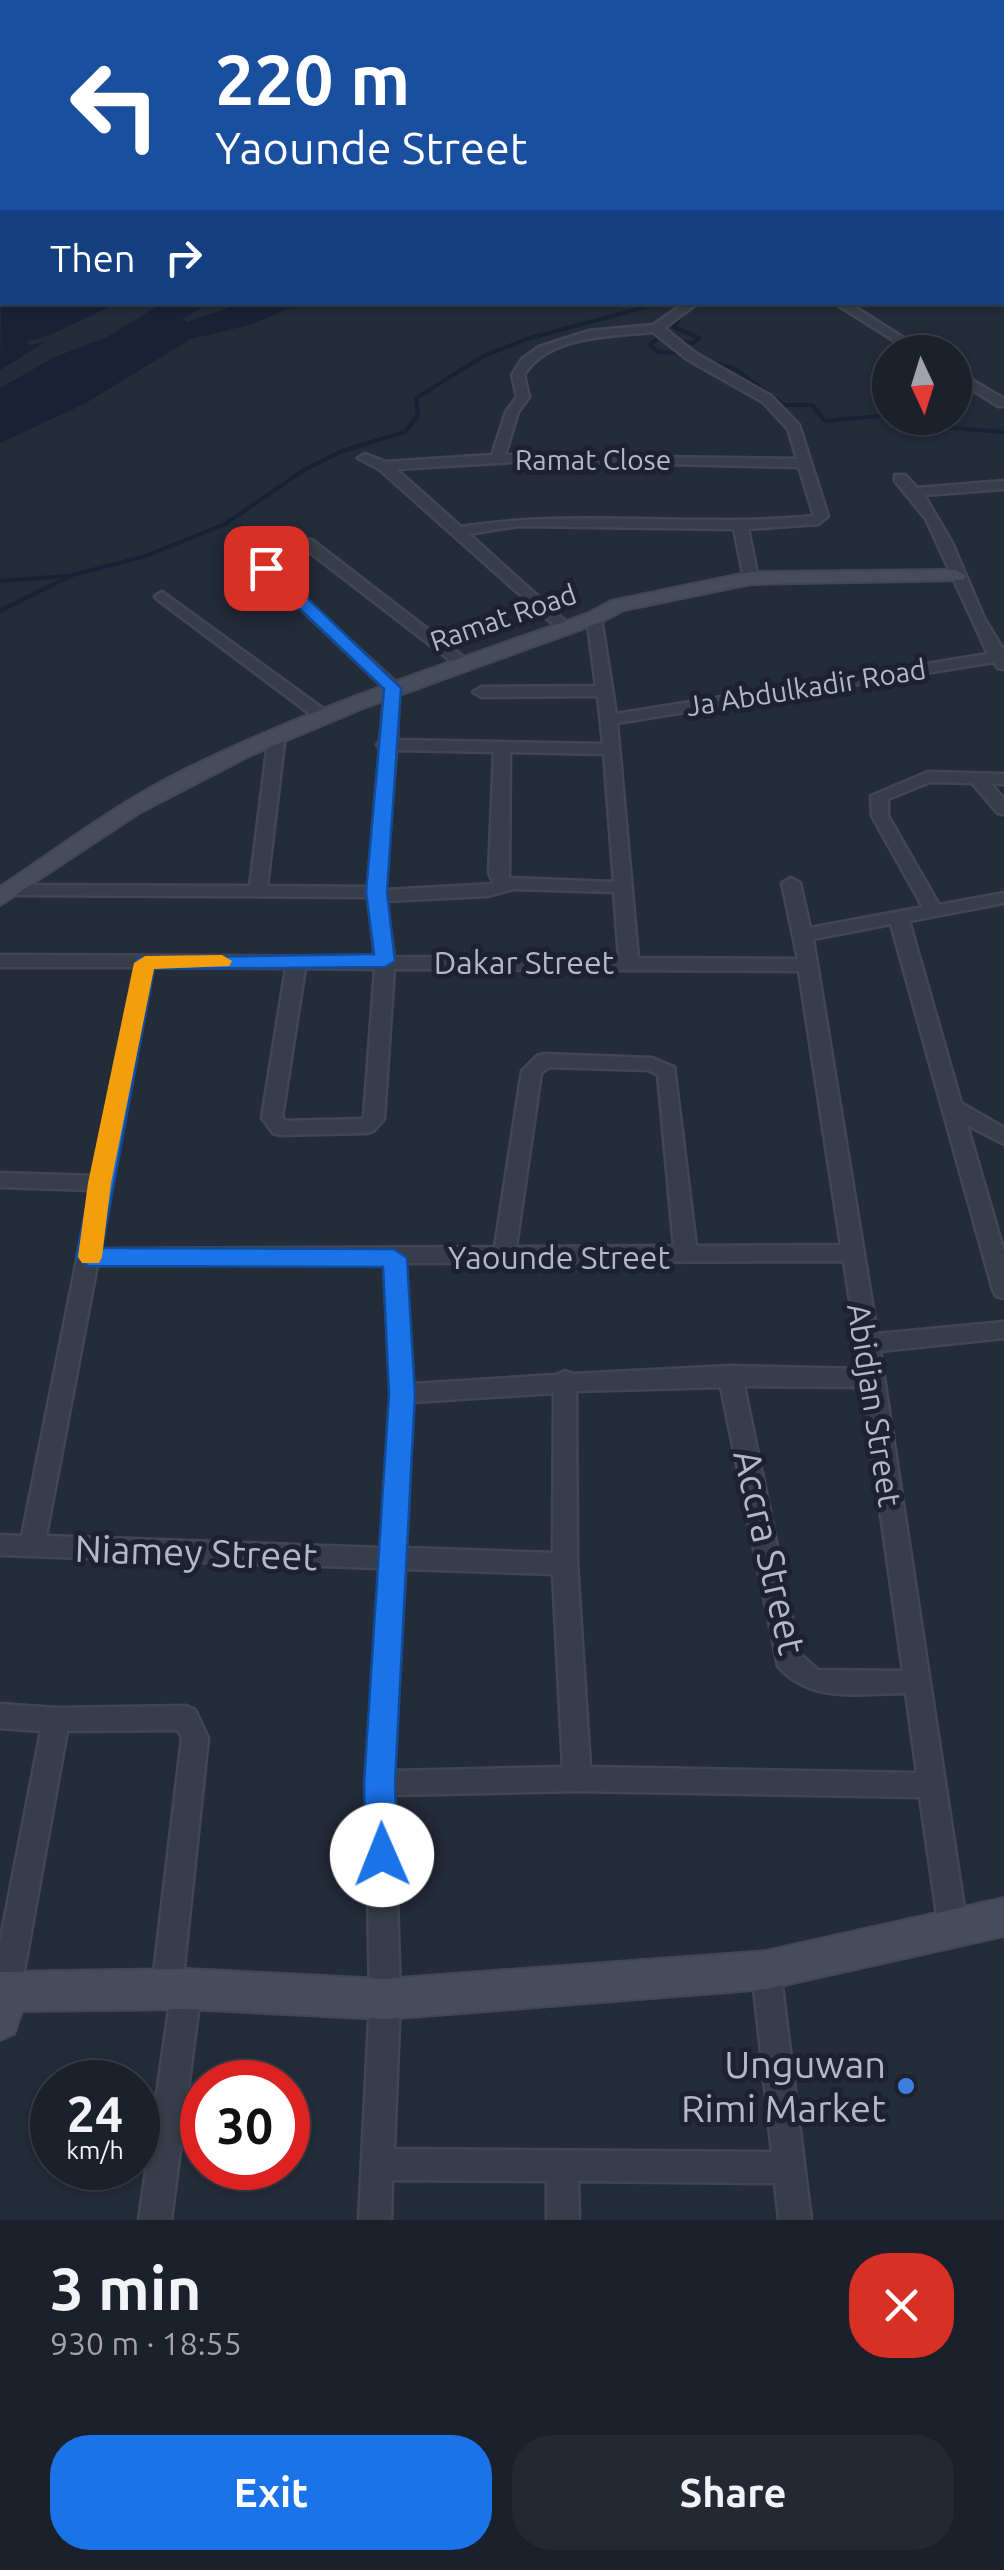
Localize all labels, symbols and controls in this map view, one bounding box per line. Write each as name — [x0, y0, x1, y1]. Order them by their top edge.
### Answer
icon: left — [50, 40, 180, 170]
text: 220 m — [215, 40, 410, 118]
text: Yaounde Street — [215, 122, 527, 173]
icon: right — [156, 230, 211, 285]
text: Then — [50, 237, 136, 279]
north arrow — [872, 335, 972, 435]
map controls — [872, 335, 972, 435]
street label: Ramat Close — [515, 444, 671, 475]
pin — [224, 526, 309, 611]
icon: arrive — [239, 541, 294, 596]
street label: Ramat Road — [426, 578, 580, 656]
street label: Ja Abdulkadir Road — [684, 653, 928, 721]
street label: Dakar Street — [434, 944, 615, 980]
street label: Yaounde Street — [448, 1239, 671, 1275]
street label: Abidjan Street — [841, 1301, 909, 1510]
street label: Accra Street — [726, 1446, 814, 1658]
street label: Niamey Street — [74, 1527, 318, 1577]
position arrow — [330, 1803, 434, 1907]
place label: Unguwan Rimi Market — [681, 2043, 886, 2129]
speed limit sign: 30 — [180, 2060, 310, 2190]
marker: Unguwan Rimi Market — [895, 2075, 917, 2097]
text: 24 — [67, 2085, 123, 2141]
text: km/h — [66, 2136, 124, 2164]
button: close — [849, 2253, 954, 2358]
text: 3 min — [50, 2254, 202, 2321]
text: 930 m · 18:55 — [50, 2325, 242, 2361]
button: Exit — [50, 2435, 492, 2550]
button: Share — [512, 2435, 954, 2550]

